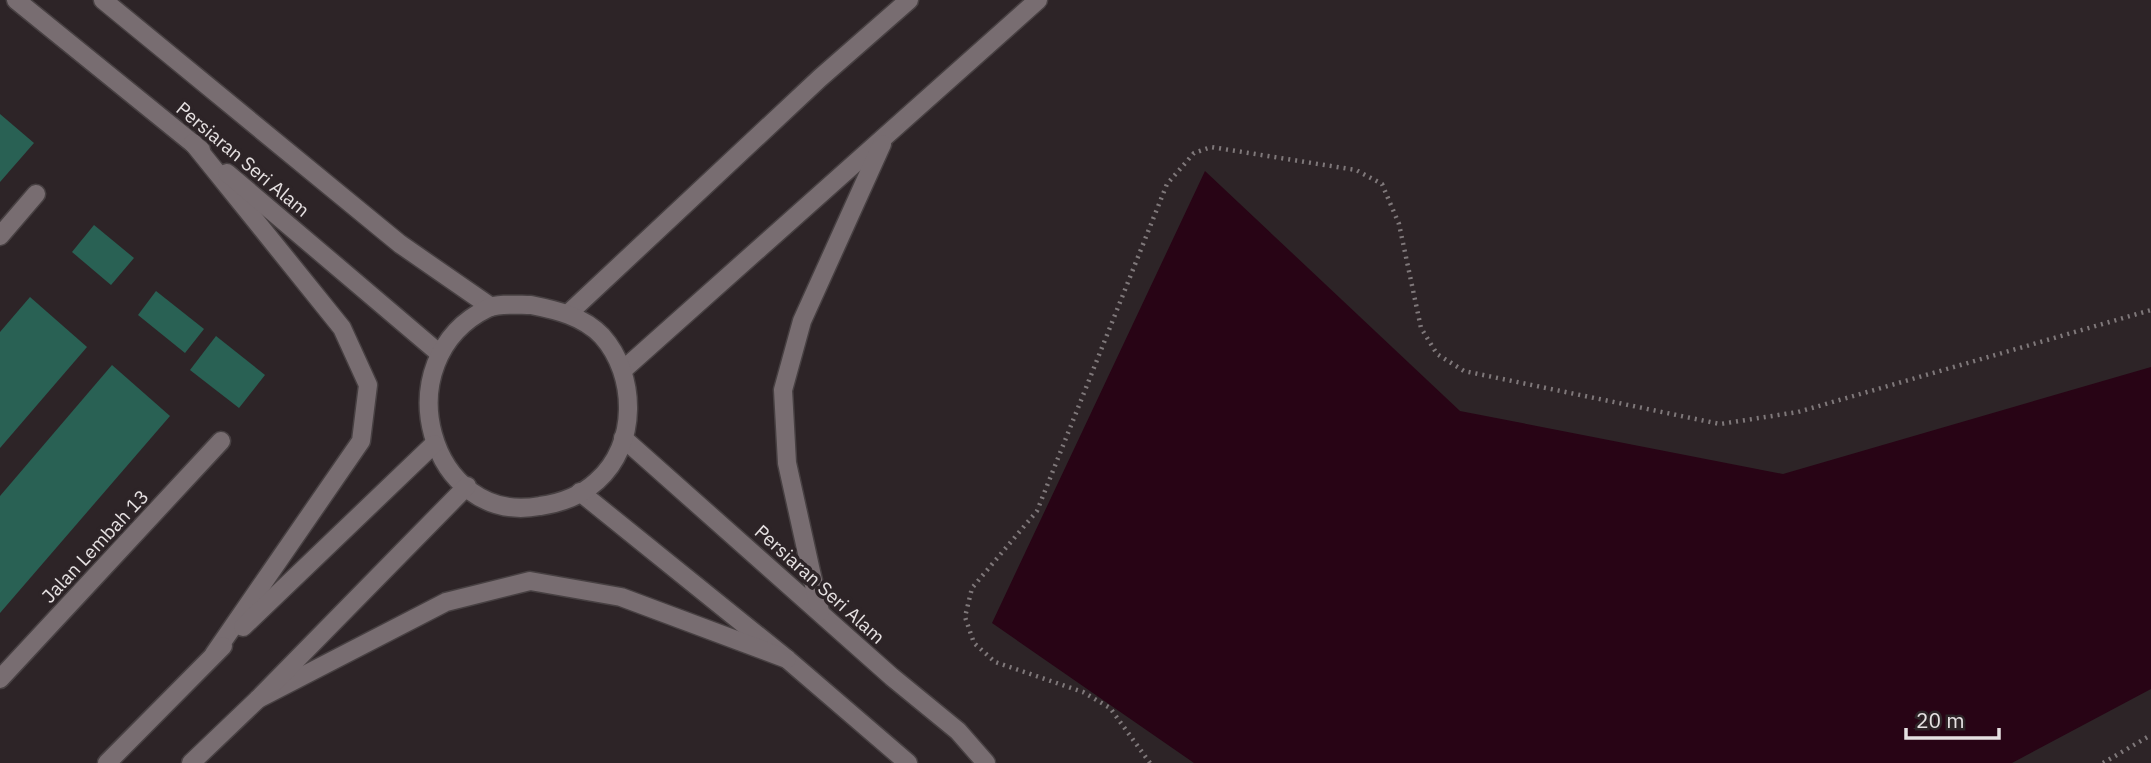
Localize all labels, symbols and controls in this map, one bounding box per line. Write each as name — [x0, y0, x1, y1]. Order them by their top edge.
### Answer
street label: Persiaran Seri Alam — [171, 96, 315, 222]
street label: Jalan Lembah 13 — [36, 484, 154, 608]
street label: Persiaran Seri Alam — [750, 519, 890, 649]
scale bar — [1906, 696, 1999, 740]
text: 20 m — [1916, 706, 1965, 734]

